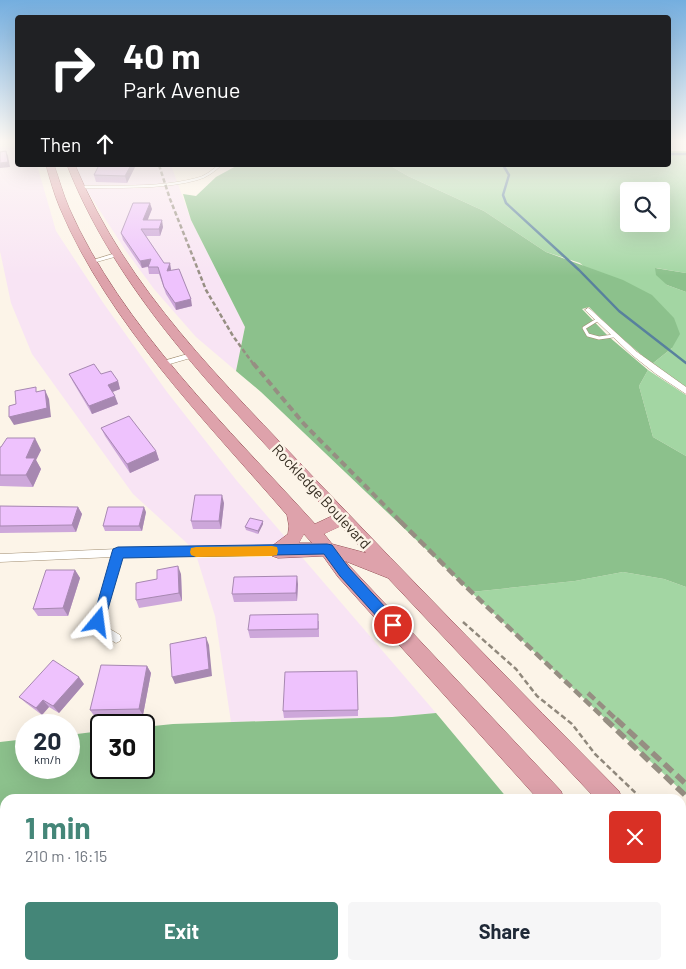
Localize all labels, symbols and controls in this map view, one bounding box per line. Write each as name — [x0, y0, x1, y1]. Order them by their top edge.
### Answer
text: 40 m — [123, 34, 200, 76]
icon: right — [40, 35, 105, 100]
text: Park Avenue — [123, 76, 241, 102]
icon: ahead — [91, 130, 119, 158]
text: Then — [40, 133, 81, 156]
map controls — [620, 182, 670, 232]
button: search — [620, 182, 670, 232]
street label: Rockledge Boulevard — [269, 440, 375, 552]
position arrow — [71, 595, 123, 647]
pin — [372, 604, 414, 646]
icon: arrive — [379, 611, 407, 639]
speed limit sign: 30 — [90, 714, 155, 779]
text: 20 — [33, 725, 62, 755]
text: km/h — [34, 752, 61, 766]
text: 1 min — [25, 809, 91, 845]
button: close — [609, 811, 661, 863]
text: 210 m · 16:15 — [25, 846, 107, 865]
button: Exit — [25, 902, 338, 960]
button: Share — [348, 902, 661, 960]

